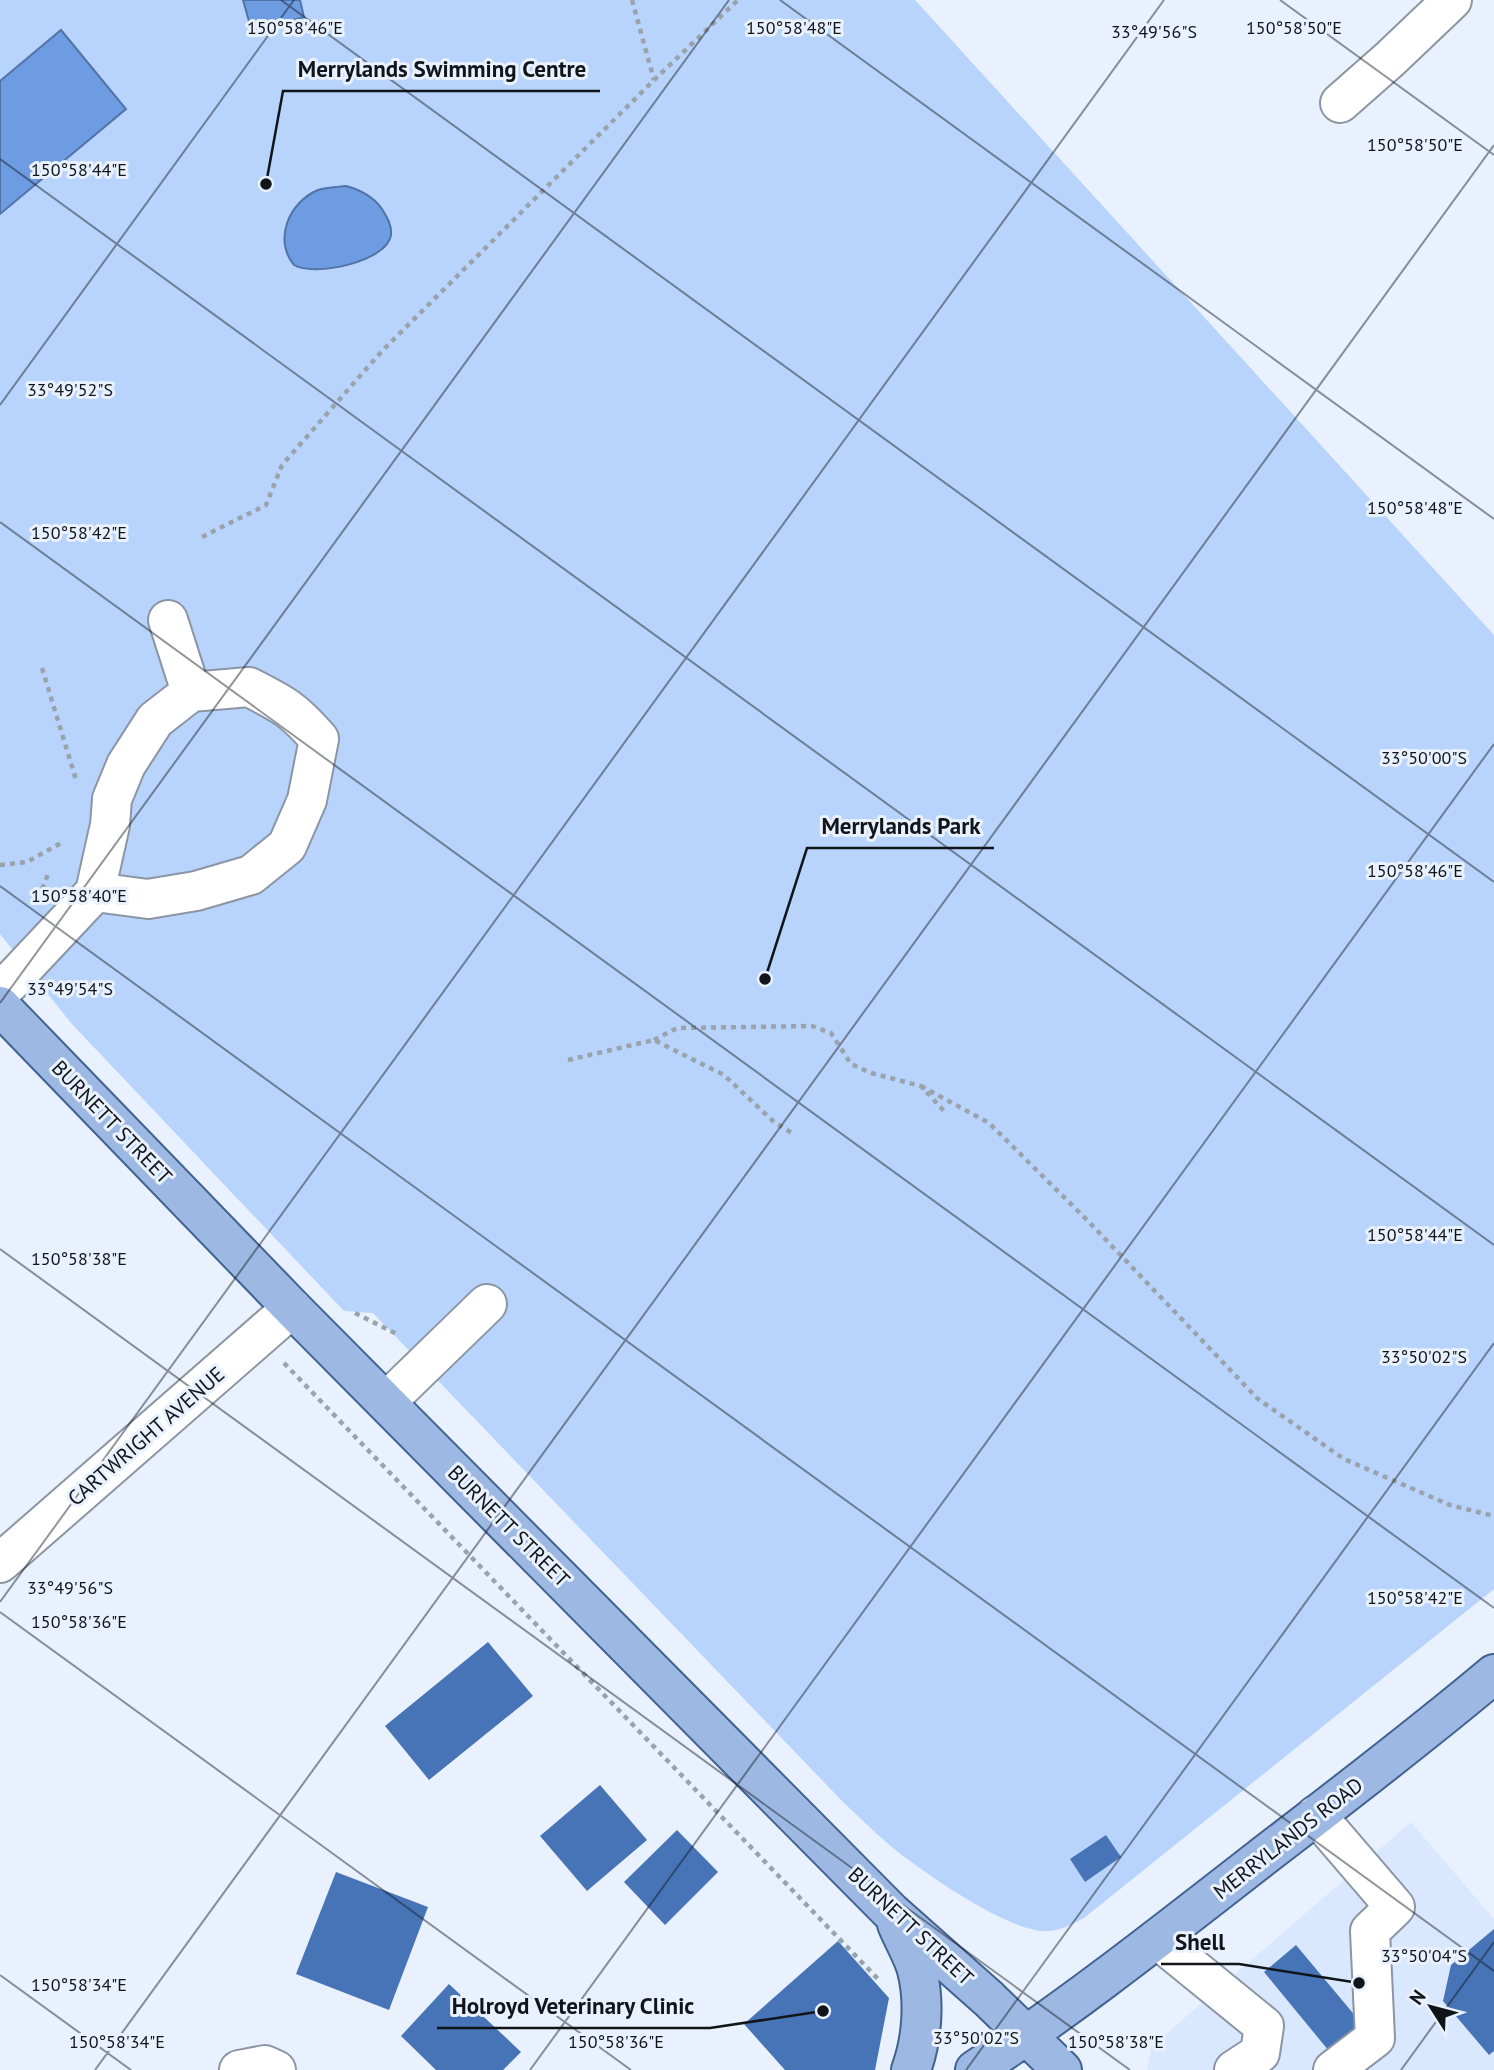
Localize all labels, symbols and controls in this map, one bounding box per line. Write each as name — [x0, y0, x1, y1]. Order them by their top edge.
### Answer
text: 150°58'46"E — [247, 16, 343, 39]
text: 150°58'48"E — [746, 16, 842, 39]
text: 150°58'50"E — [1246, 16, 1342, 39]
text: 33°49'56"S — [1111, 20, 1197, 43]
callout: Merrylands Swimming Centre — [283, 47, 600, 91]
text: Merrylands Swimming Centre — [298, 54, 586, 83]
text: 150°58'50"E — [1367, 133, 1463, 156]
text: 150°58'44"E — [31, 158, 127, 181]
text: 33°49'52"S — [27, 378, 113, 401]
text: 150°58'48"E — [1367, 496, 1463, 519]
text: 150°58'42"E — [31, 521, 127, 544]
text: 33°50'00"S — [1381, 746, 1467, 769]
callout: Merrylands Park — [807, 804, 994, 848]
text: Merrylands Park — [821, 811, 981, 840]
text: 150°58'46"E — [1367, 859, 1463, 882]
text: 150°58'40"E — [31, 884, 127, 907]
text: 33°49'54"S — [27, 977, 113, 1000]
street label: BURNETT STREET — [46, 1054, 178, 1190]
text: 150°58'44"E — [1367, 1223, 1463, 1246]
text: 150°58'38"E — [31, 1247, 127, 1270]
text: 33°50'02"S — [1381, 1345, 1467, 1368]
street label: CARTWRIGHT AVENUE — [62, 1361, 230, 1511]
street label: BURNETT STREET — [442, 1459, 576, 1593]
text: 33°49'56"S — [27, 1576, 113, 1599]
text: 150°58'42"E — [1367, 1586, 1463, 1609]
text: 150°58'36"E — [31, 1610, 127, 1633]
street label: MERRYLANDS ROAD — [1208, 1771, 1368, 1905]
street label: BURNETT STREET — [843, 1861, 980, 1991]
callout: Shell — [1161, 1920, 1239, 1964]
text: Shell — [1175, 1927, 1225, 1956]
text: 33°50'04"S — [1381, 1944, 1467, 1967]
north arrow — [1396, 1972, 1466, 2042]
text: 150°58'34"E — [31, 1973, 127, 1996]
callout: Holroyd Veterinary Clinic — [437, 1984, 710, 2028]
text: N — [1404, 1985, 1431, 2009]
text: Holroyd Veterinary Clinic — [452, 1991, 694, 2020]
text: 33°50'02"S — [933, 2026, 1019, 2049]
text: 150°58'34"E — [69, 2030, 165, 2053]
text: 150°58'36"E — [568, 2030, 664, 2053]
text: 150°58'38"E — [1068, 2030, 1164, 2053]

